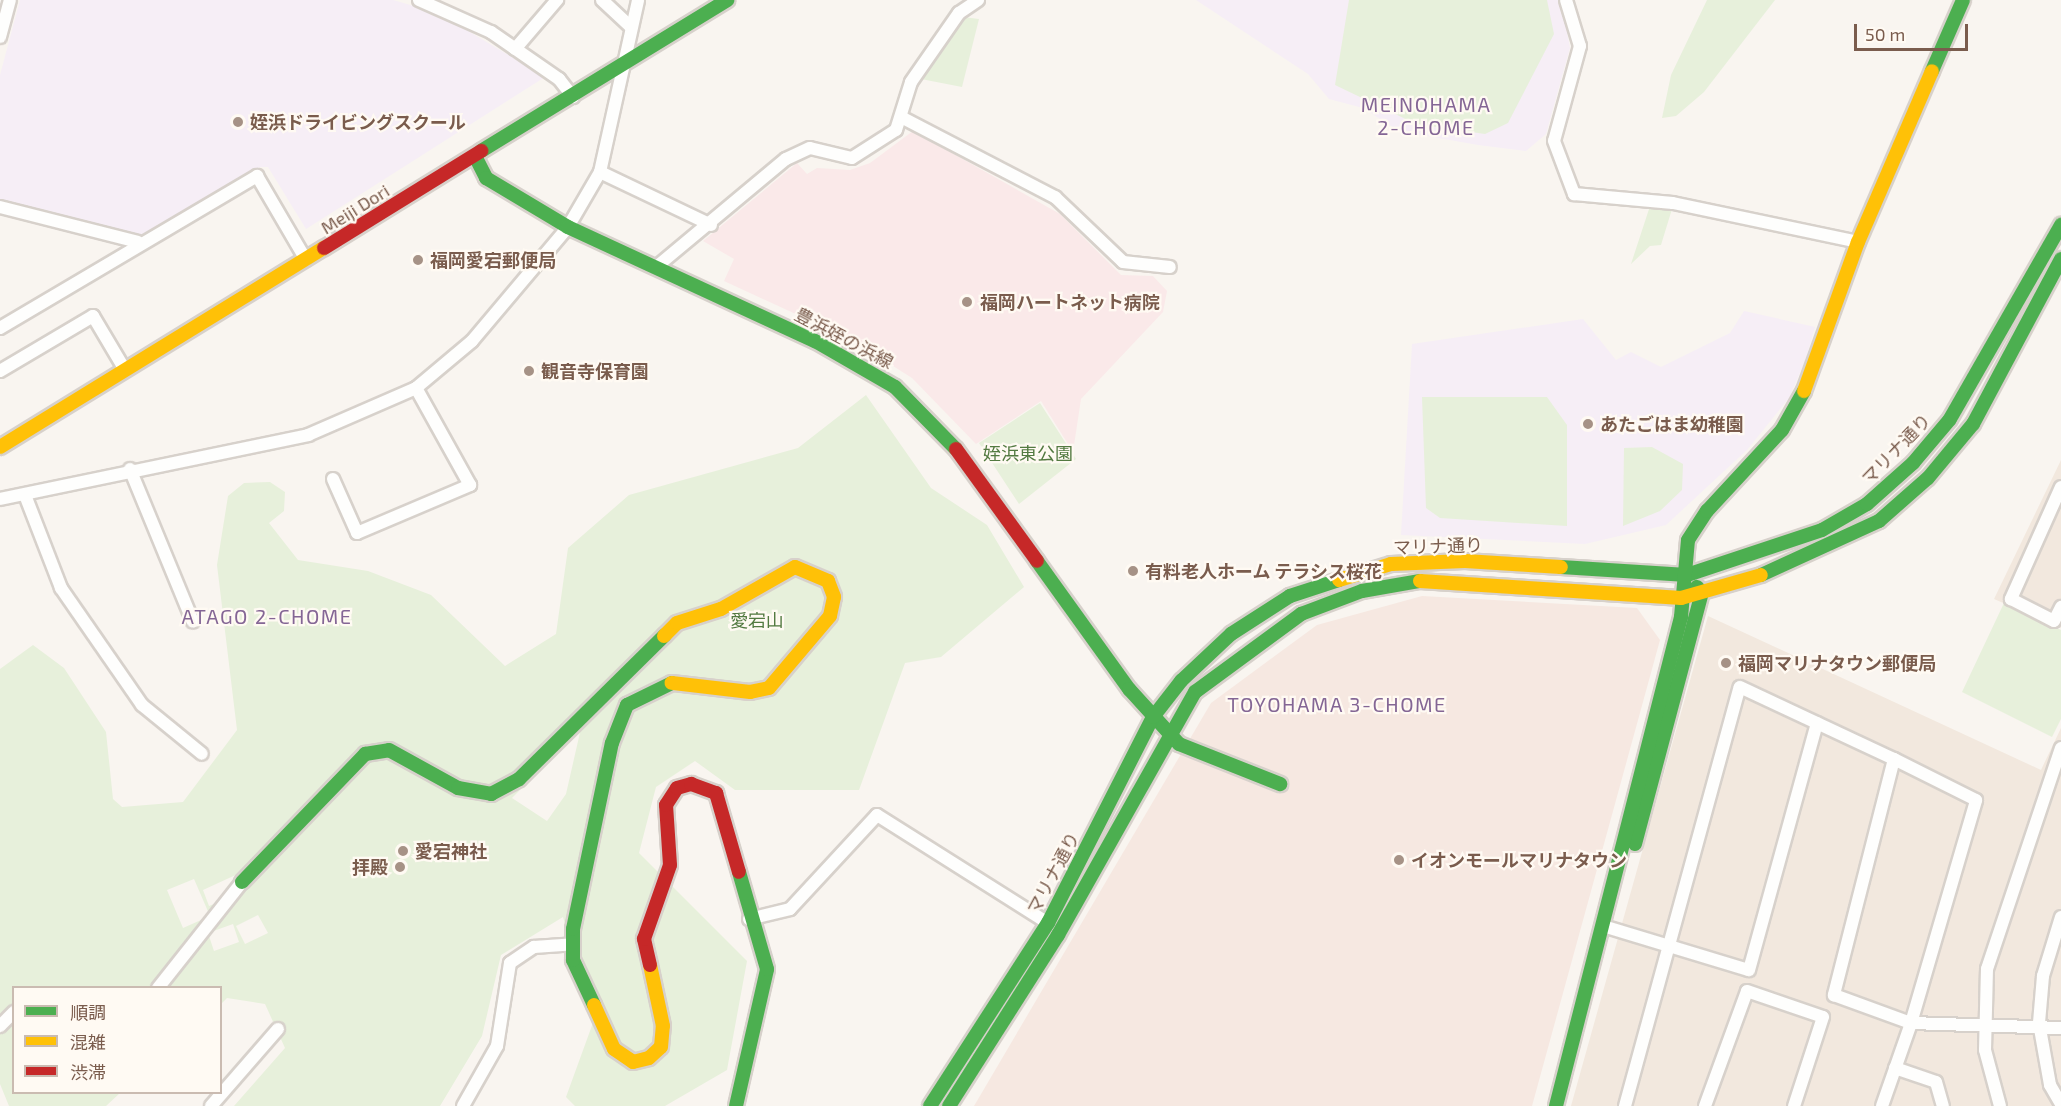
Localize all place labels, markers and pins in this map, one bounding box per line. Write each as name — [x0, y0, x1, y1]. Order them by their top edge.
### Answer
place label: 姪浜ドライビングスクール — [250, 111, 466, 133]
marker: 姪浜ドライビングスクール — [231, 115, 245, 129]
place label: 福岡愛宕郵便局 — [430, 249, 556, 271]
marker: 福岡愛宕郵便局 — [411, 253, 425, 267]
place label: 福岡ハートネット病院 — [980, 291, 1160, 313]
marker: 福岡ハートネット病院 — [958, 293, 976, 311]
place label: 観音寺保育園 — [541, 360, 649, 382]
marker: 観音寺保育園 — [522, 364, 536, 378]
place label: あたごはま幼稚園 — [1600, 413, 1744, 435]
marker: あたごはま幼稚園 — [1581, 417, 1595, 431]
place label: 有料老人ホーム テラシス桜花 — [1145, 560, 1383, 582]
marker: 有料老人ホーム テラシス桜花 — [1126, 564, 1140, 578]
place label: 福岡マリナタウン郵便局 — [1738, 652, 1936, 674]
marker: 福岡マリナタウン郵便局 — [1719, 656, 1733, 670]
place label: 愛宕神社 — [415, 840, 487, 862]
marker: 愛宕神社 — [396, 844, 410, 858]
place label: イオンモールマリナタウン — [1411, 849, 1627, 871]
marker: イオンモールマリナタウン — [1392, 853, 1406, 867]
place label: 拝殿 — [352, 856, 388, 878]
marker: 拝殿 — [393, 860, 407, 874]

